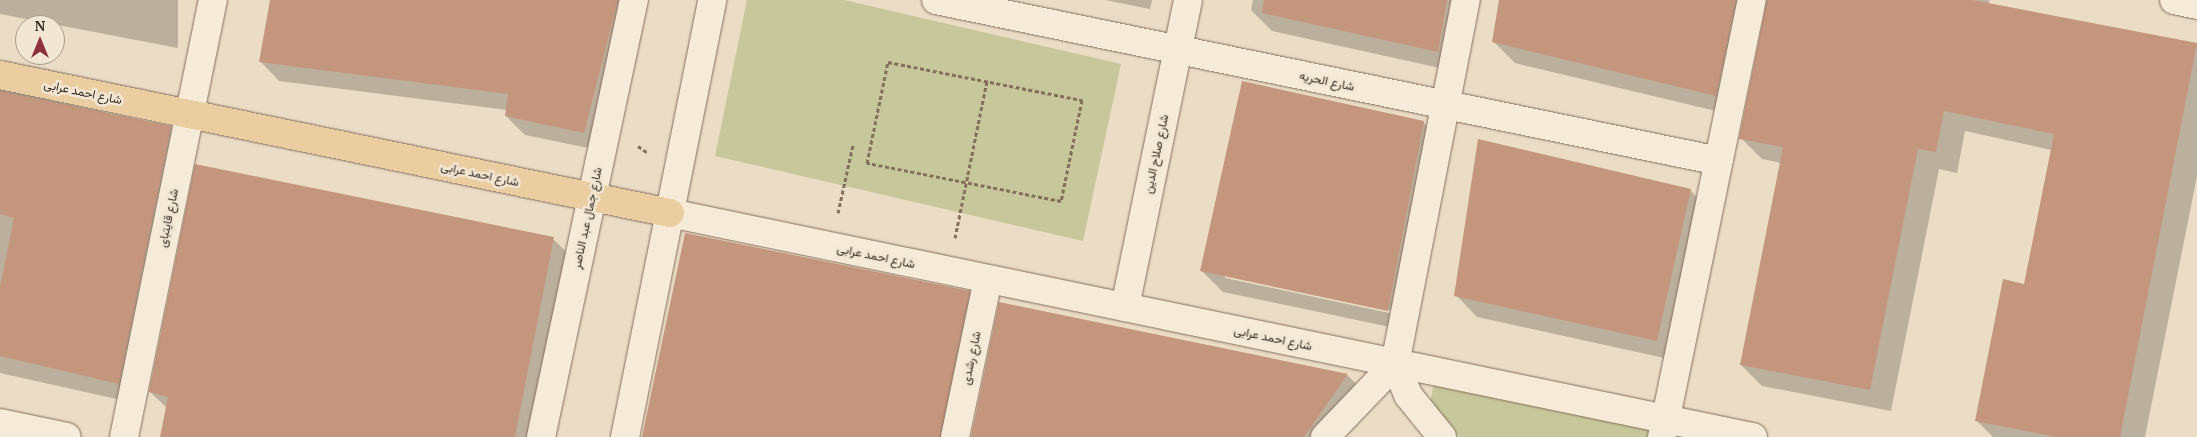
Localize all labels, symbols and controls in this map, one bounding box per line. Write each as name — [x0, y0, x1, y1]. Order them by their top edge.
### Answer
north arrow — [15, 15, 65, 65]
text: N — [35, 16, 45, 35]
street label: شارع الحريه — [1298, 68, 1356, 94]
street label: شارع احمد عرابى — [43, 77, 123, 107]
street label: شارع صلاح الدين — [1141, 113, 1171, 195]
street label: شارع احمد عرابى — [440, 159, 520, 189]
street label: شارع جمال عبد الناصر — [569, 166, 605, 270]
street label: شارع قايتباى — [155, 187, 181, 249]
street label: شارع احمد عرابى — [836, 241, 916, 271]
street label: شارع احمد عرابى — [1233, 323, 1313, 353]
street label: شارع رشدى — [958, 330, 984, 386]

